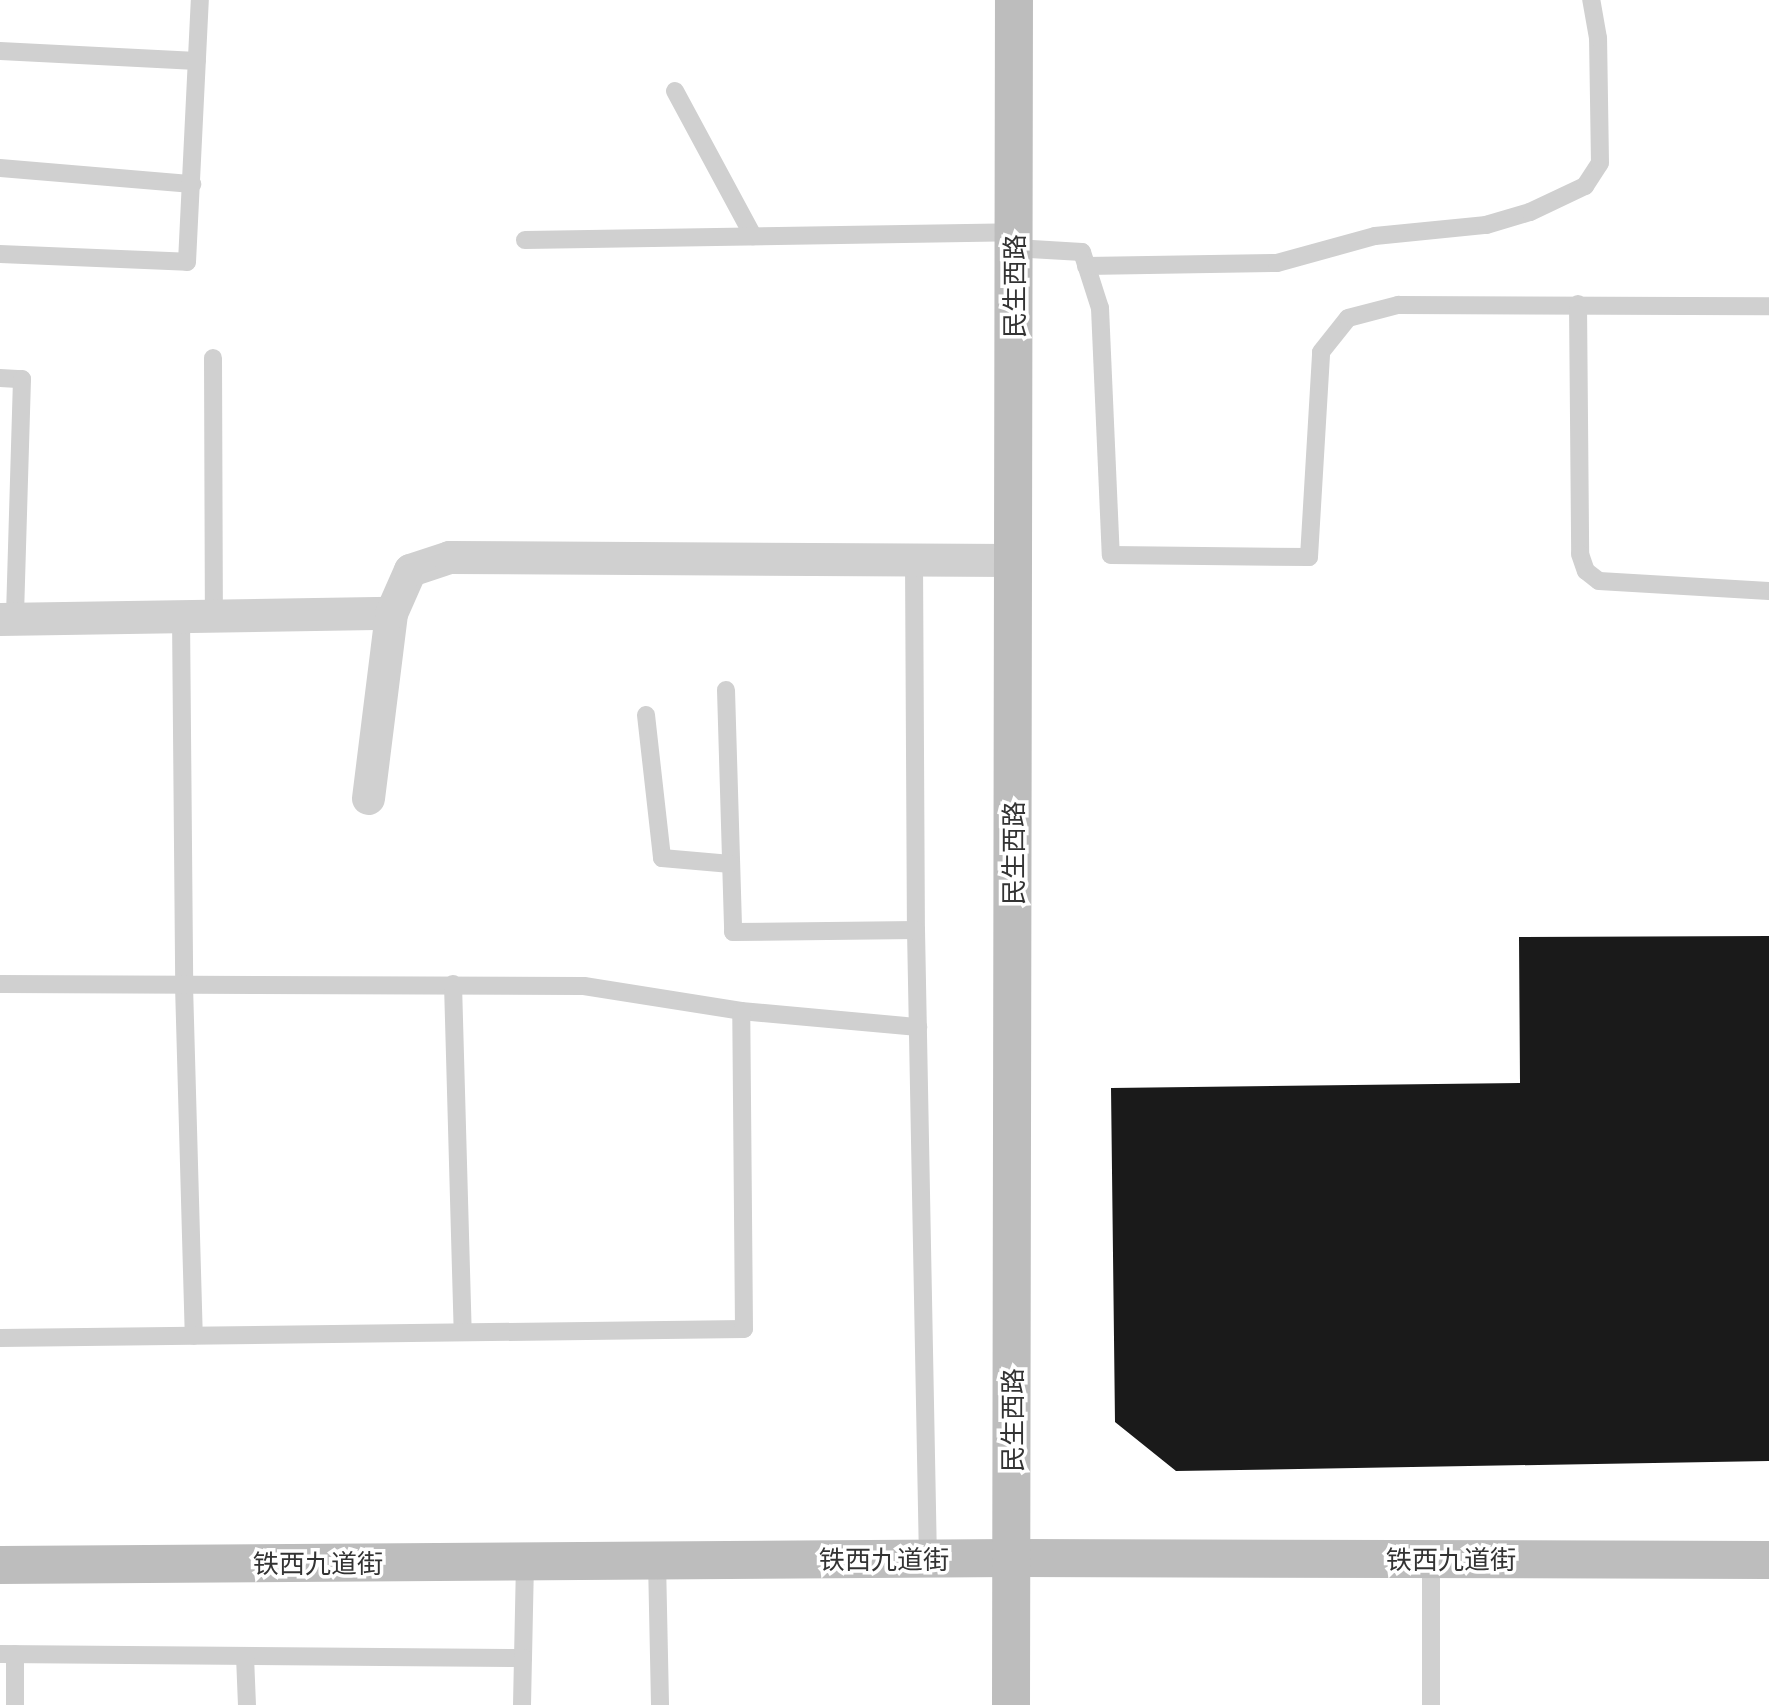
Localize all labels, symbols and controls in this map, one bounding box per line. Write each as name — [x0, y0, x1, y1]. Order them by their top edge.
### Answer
street label: 民生西路 — [998, 234, 1030, 338]
street label: 民生西路 — [997, 801, 1029, 905]
street label: 民生西路 — [996, 1368, 1028, 1472]
street label: 铁西九道街 — [819, 1543, 949, 1575]
street label: 铁西九道街 — [1386, 1543, 1516, 1575]
street label: 铁西九道街 — [253, 1547, 383, 1579]

